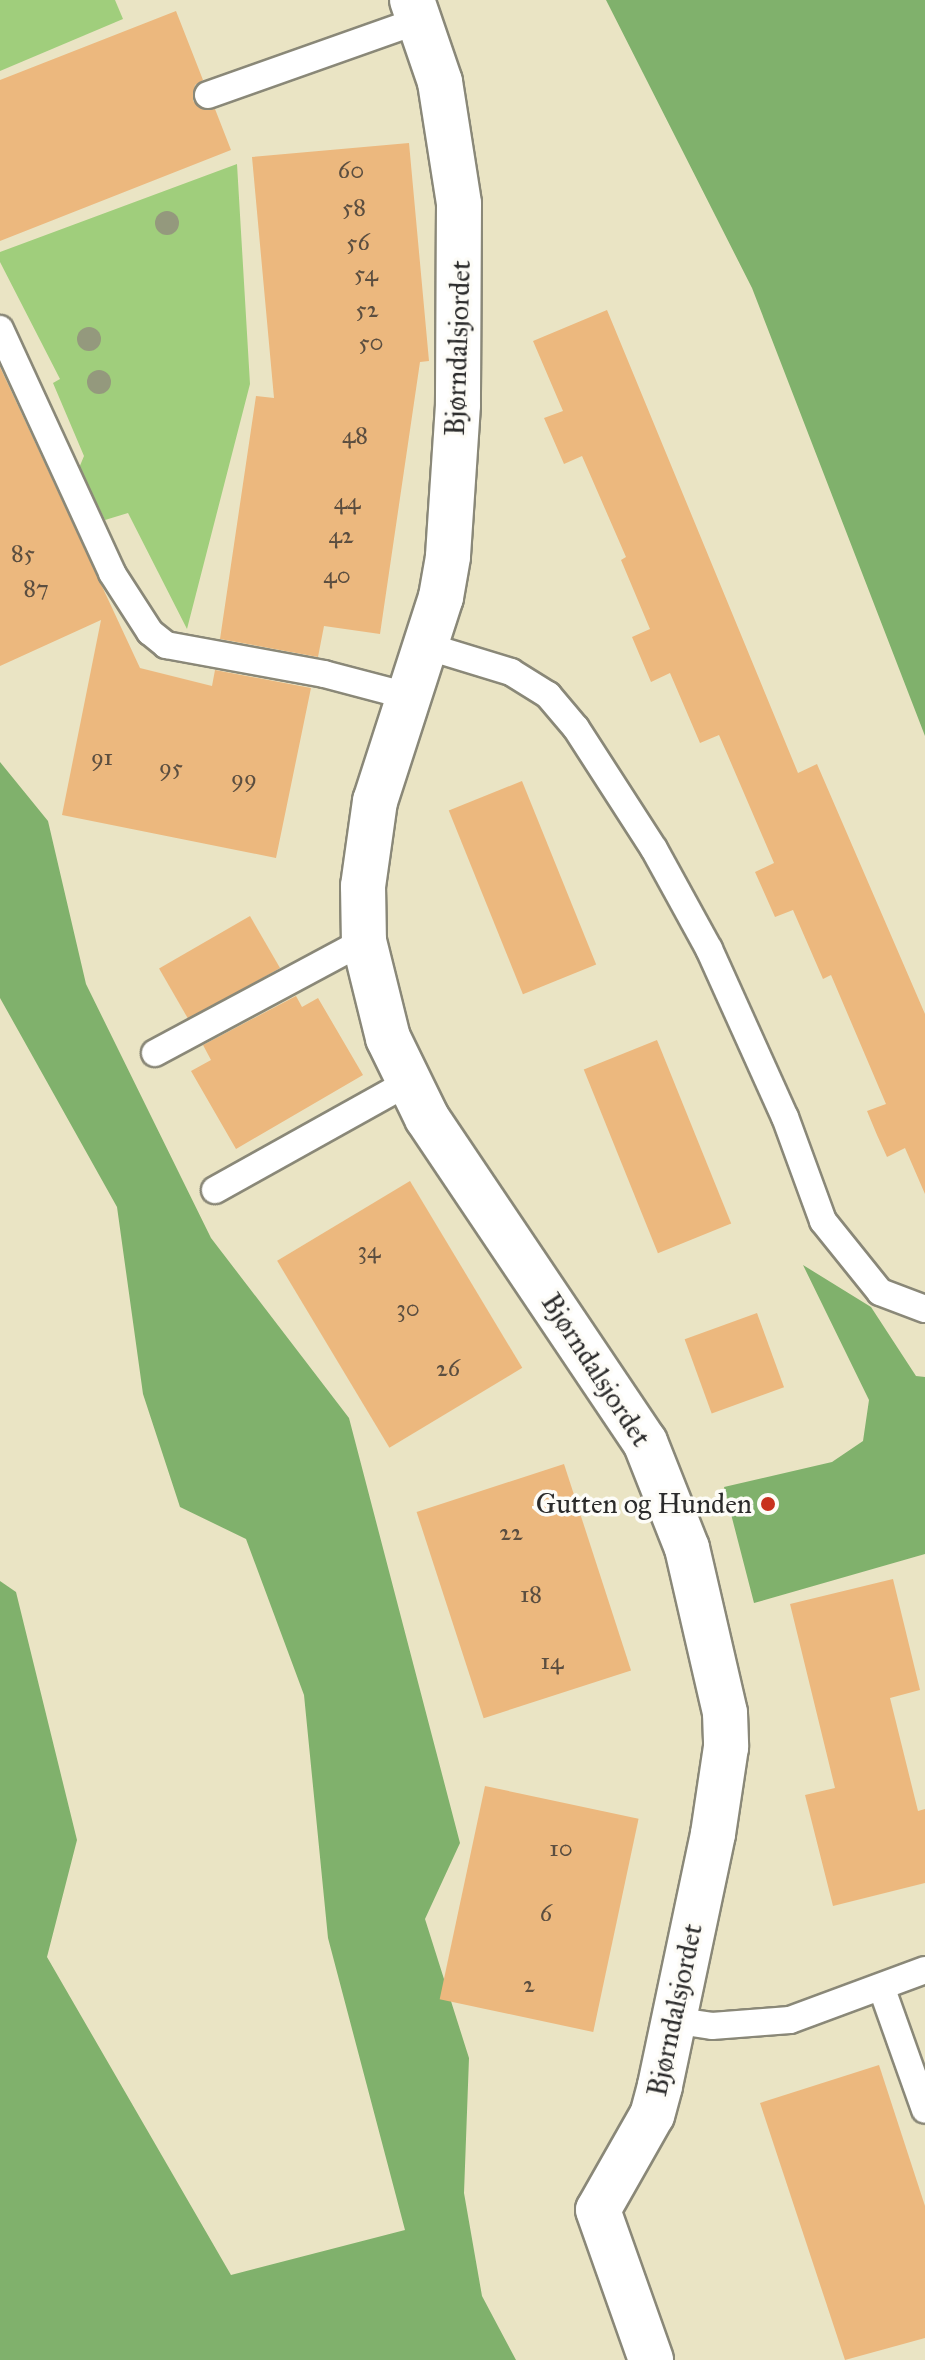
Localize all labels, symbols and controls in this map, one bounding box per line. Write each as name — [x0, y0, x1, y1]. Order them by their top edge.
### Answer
house number: 60 — [338, 157, 364, 185]
house number: 58 — [342, 194, 366, 222]
house number: 56 — [346, 229, 370, 257]
street label: Bjørndalsjordet — [438, 259, 478, 437]
house number: 54 — [354, 260, 378, 288]
house number: 52 — [356, 296, 378, 324]
house number: 50 — [358, 329, 384, 357]
house number: 48 — [342, 422, 368, 450]
house number: 44 — [334, 488, 360, 516]
house number: 42 — [328, 522, 354, 550]
house number: 85 — [11, 540, 35, 568]
house number: 40 — [323, 562, 351, 590]
house number: 87 — [23, 575, 49, 603]
house number: 91 — [91, 744, 113, 772]
house number: 95 — [159, 754, 183, 782]
house number: 99 — [231, 765, 257, 793]
house number: 34 — [358, 1237, 380, 1265]
street label: Bjørndalsjordet — [534, 1287, 658, 1453]
house number: 30 — [396, 1295, 420, 1323]
house number: 26 — [436, 1355, 460, 1383]
place label: Gutten og Hunden — [536, 1487, 752, 1521]
marker: Gutten og Hunden — [759, 1495, 777, 1513]
house number: 22 — [499, 1519, 523, 1547]
house number: 18 — [520, 1581, 542, 1609]
house number: 14 — [541, 1648, 563, 1676]
house number: 10 — [549, 1835, 573, 1863]
house number: 6 — [540, 1900, 552, 1928]
street label: Bjørndalsjordet — [640, 1920, 710, 2100]
house number: 2 — [523, 1971, 535, 1999]

